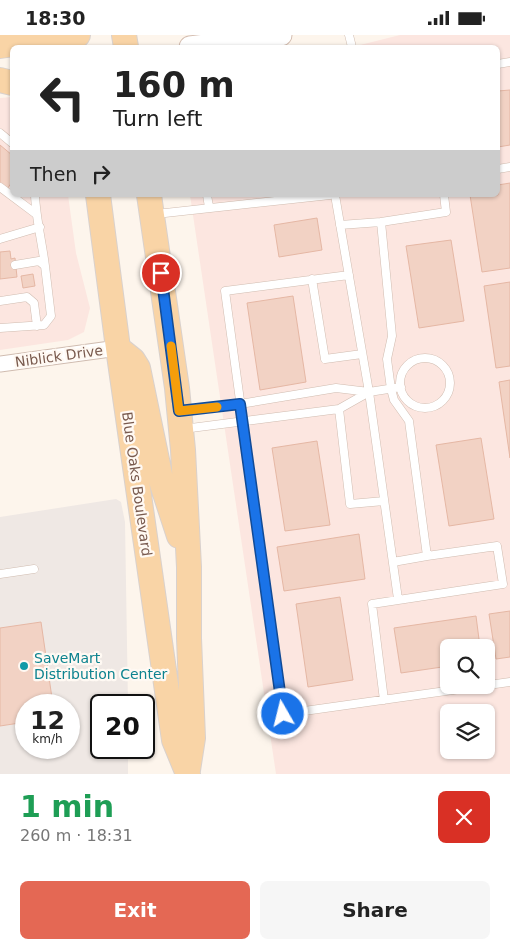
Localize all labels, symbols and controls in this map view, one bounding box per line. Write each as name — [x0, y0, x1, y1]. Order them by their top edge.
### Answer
text: 18:30 — [25, 7, 85, 29]
icon: left — [30, 65, 95, 130]
text: 160 m — [113, 65, 235, 105]
text: Turn left — [113, 106, 202, 131]
icon: right — [87, 160, 115, 188]
text: Then — [30, 163, 77, 185]
pin — [140, 252, 182, 294]
icon: arrive — [147, 259, 175, 287]
street label: Niblick Drive — [14, 342, 104, 370]
street label: Blue Oaks Boulevard — [119, 411, 155, 557]
map controls — [440, 639, 495, 759]
button: search — [440, 639, 495, 694]
place label: SaveMart Distribution Center — [34, 650, 167, 682]
marker: SaveMart Distribution Center — [18, 660, 30, 672]
position arrow — [256, 687, 308, 739]
speed limit sign: 20 — [90, 694, 155, 759]
button: layers — [440, 704, 495, 759]
text: 12 — [30, 706, 65, 735]
text: km/h — [32, 732, 63, 746]
text: 1 min — [20, 789, 114, 824]
button: close — [438, 791, 490, 843]
text: 260 m · 18:31 — [20, 826, 133, 845]
button: Exit — [20, 881, 250, 939]
button: Share — [260, 881, 490, 939]

